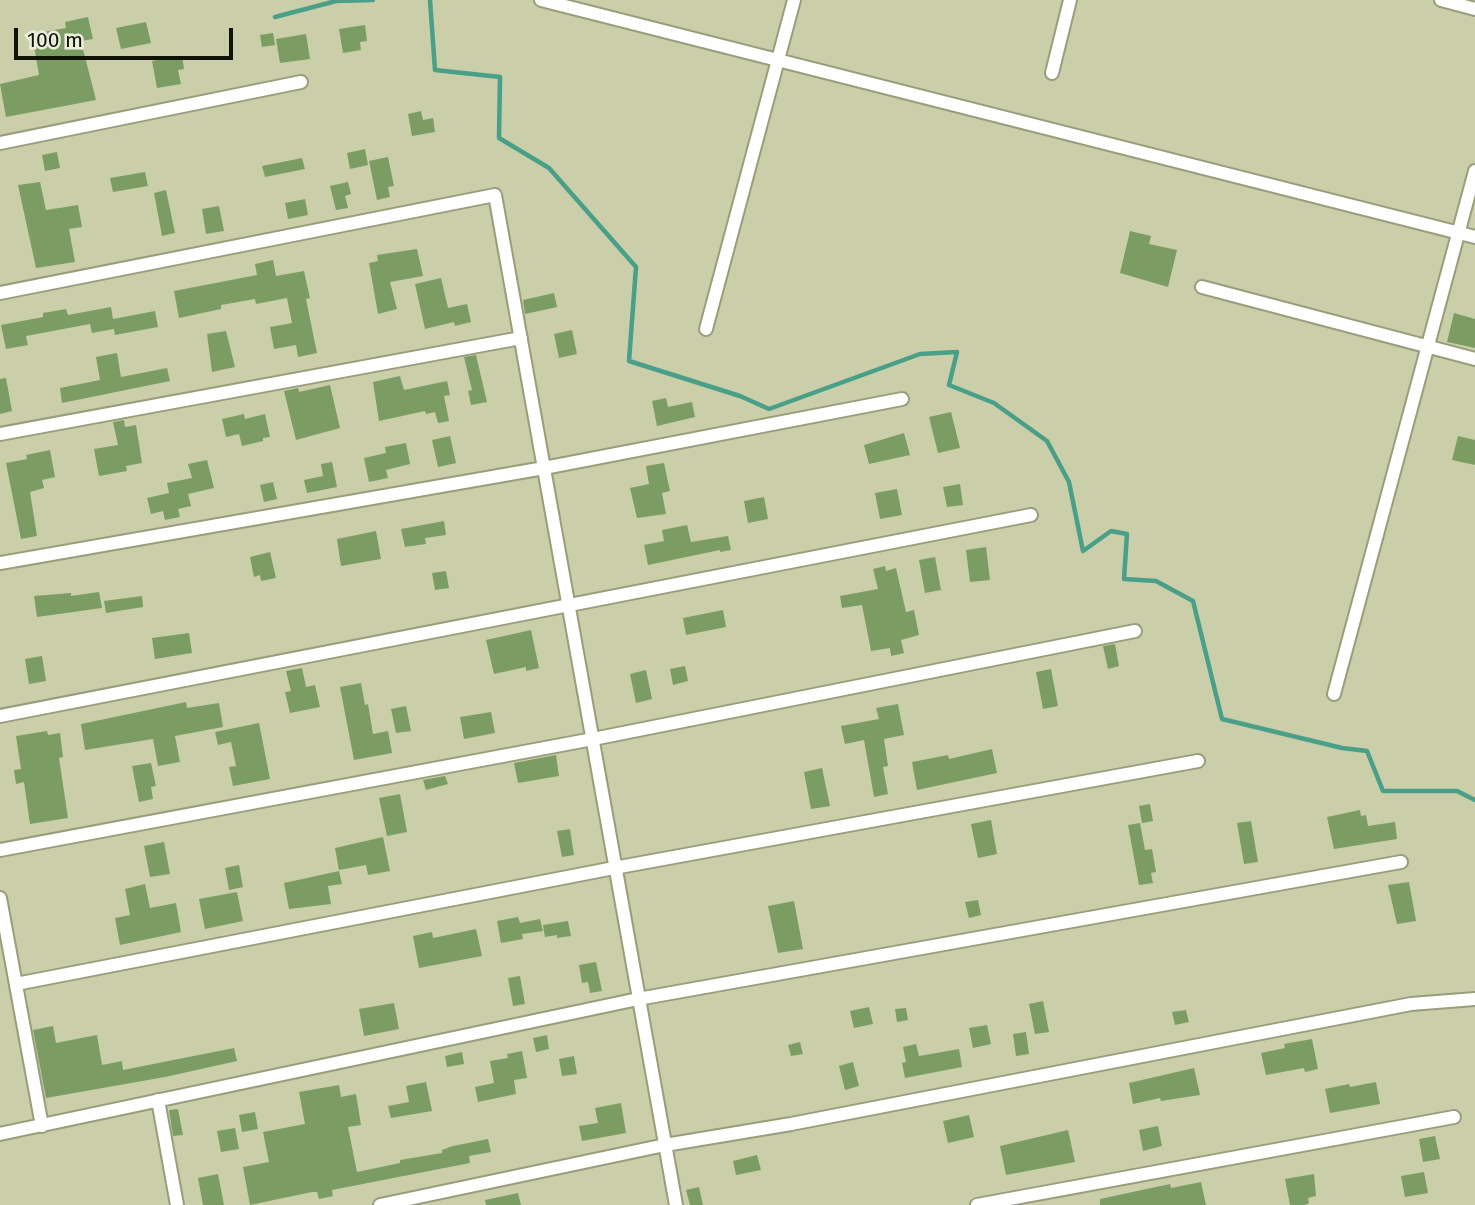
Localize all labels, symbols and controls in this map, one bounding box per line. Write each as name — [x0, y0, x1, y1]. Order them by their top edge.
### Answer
scale bar — [18, 14, 236, 58]
text: 100 m — [27, 27, 83, 53]

